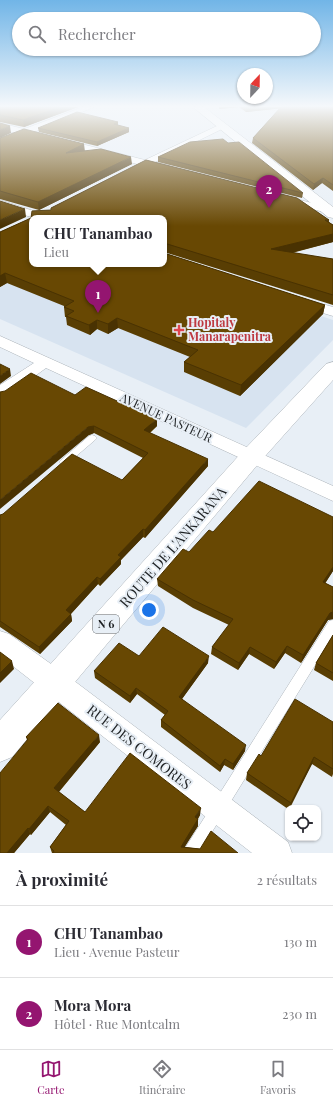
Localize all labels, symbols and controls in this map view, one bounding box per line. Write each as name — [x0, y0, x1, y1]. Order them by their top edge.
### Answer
search box — [12, 12, 321, 56]
icon: search — [26, 23, 48, 45]
text: Rechercher — [58, 24, 136, 44]
north arrow — [237, 68, 273, 104]
pin: 2 — [256, 175, 282, 208]
popup — [29, 215, 167, 267]
text: CHU Tanambao — [43, 223, 153, 243]
text: Lieu — [43, 243, 69, 260]
pin: 1 — [85, 280, 111, 313]
place label: Hopitaly Manarapenitra — [188, 314, 272, 344]
marker: Hopitaly Manarapenitra — [173, 324, 185, 336]
street label: AVENUE PASTEUR — [117, 388, 215, 446]
street label: ROUTE DE L'ANKARANA — [115, 482, 230, 611]
your location — [139, 600, 159, 620]
road number: N 6 — [93, 615, 119, 633]
street label: RUE DES COMORES — [83, 700, 195, 793]
map controls — [285, 805, 321, 841]
button: locate — [285, 805, 321, 841]
text: À proximité — [16, 868, 108, 890]
text: 2 résultats — [257, 871, 317, 888]
text: CHU Tanambao — [54, 923, 163, 943]
text: 1 — [27, 933, 31, 950]
text: 130 m — [284, 933, 317, 950]
text: Lieu · Avenue Pasteur — [54, 943, 180, 960]
text: Mora Mora — [54, 995, 131, 1015]
text: 2 — [26, 1005, 32, 1022]
text: 230 m — [282, 1005, 317, 1022]
text: Hôtel · Rue Montcalm — [54, 1015, 180, 1032]
tab: Carte — [37, 1058, 65, 1097]
tab: Itinéraire — [139, 1058, 186, 1097]
tab: Favoris — [260, 1058, 296, 1097]

